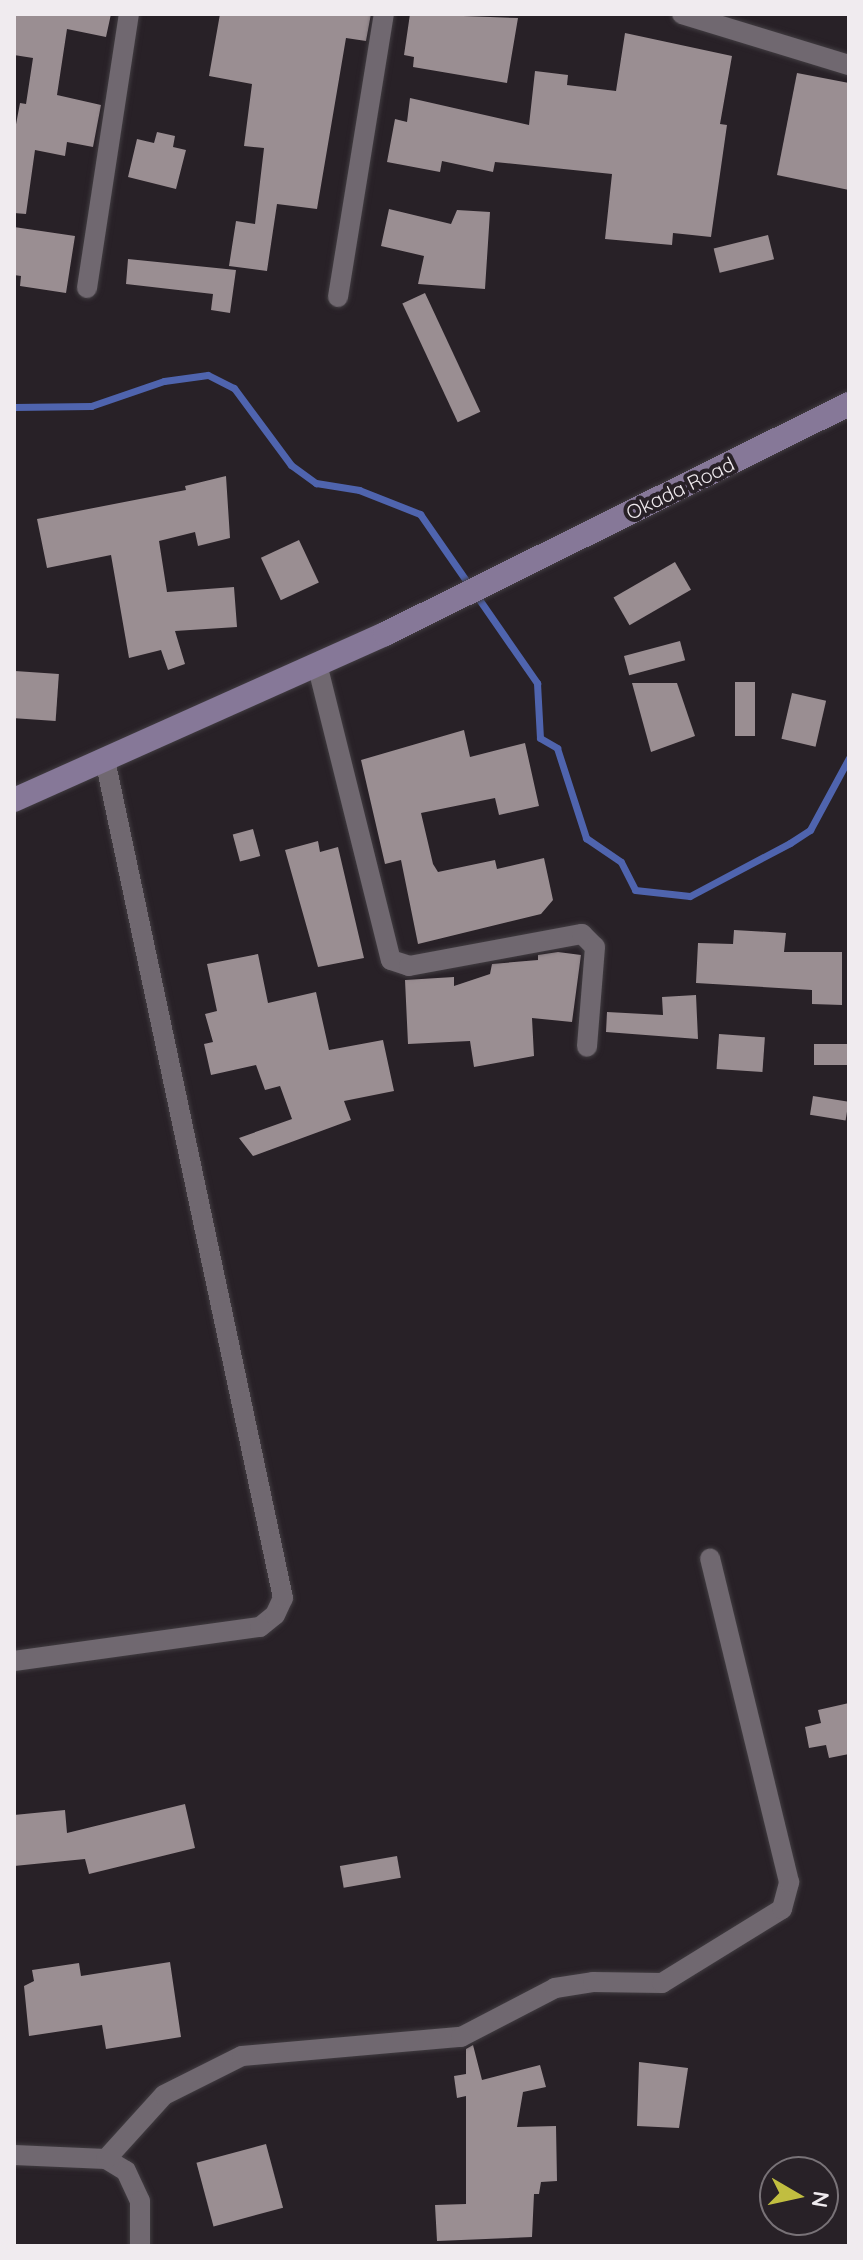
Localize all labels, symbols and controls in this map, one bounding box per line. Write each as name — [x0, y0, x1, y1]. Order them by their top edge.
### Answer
street label: Okada Road — [622, 451, 738, 525]
north arrow — [759, 2156, 839, 2236]
text: N — [806, 2189, 836, 2210]

